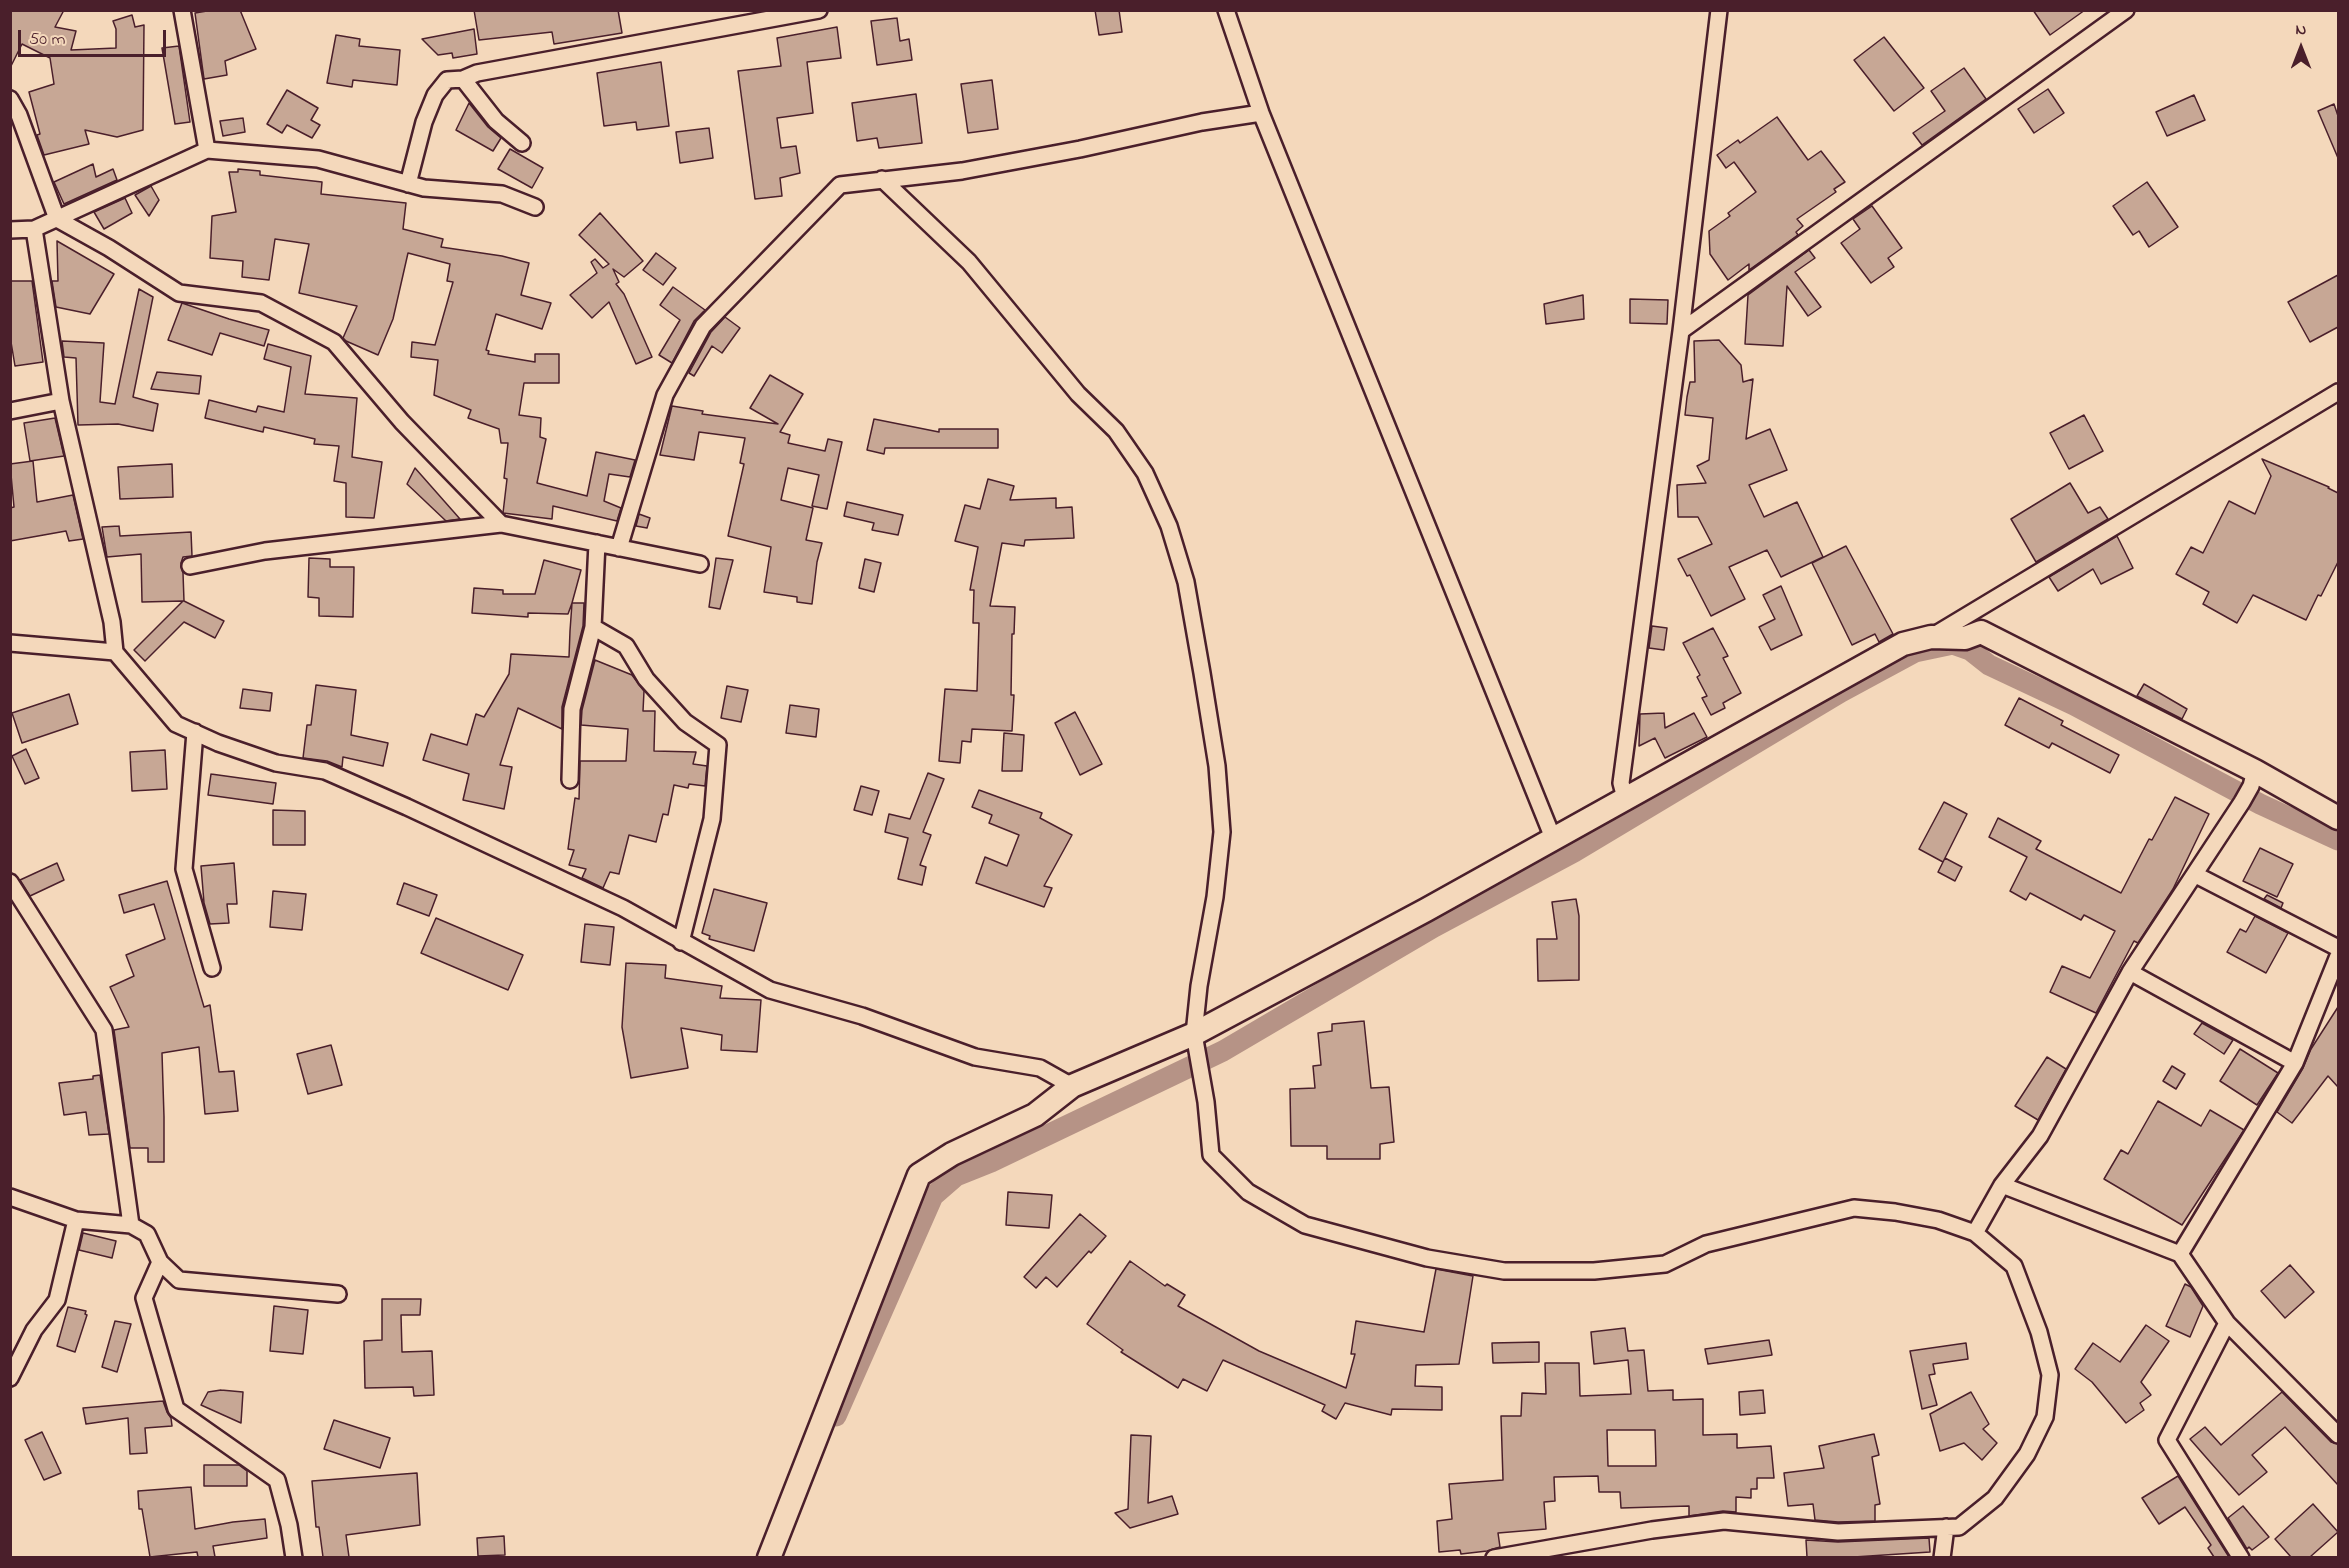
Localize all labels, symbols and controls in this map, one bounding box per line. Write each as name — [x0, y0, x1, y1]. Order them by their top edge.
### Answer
scale bar — [21, 18, 170, 56]
north arrow — [2271, 18, 2331, 78]
text: N — [2296, 18, 2306, 42]
text: 50 m — [29, 27, 66, 53]

